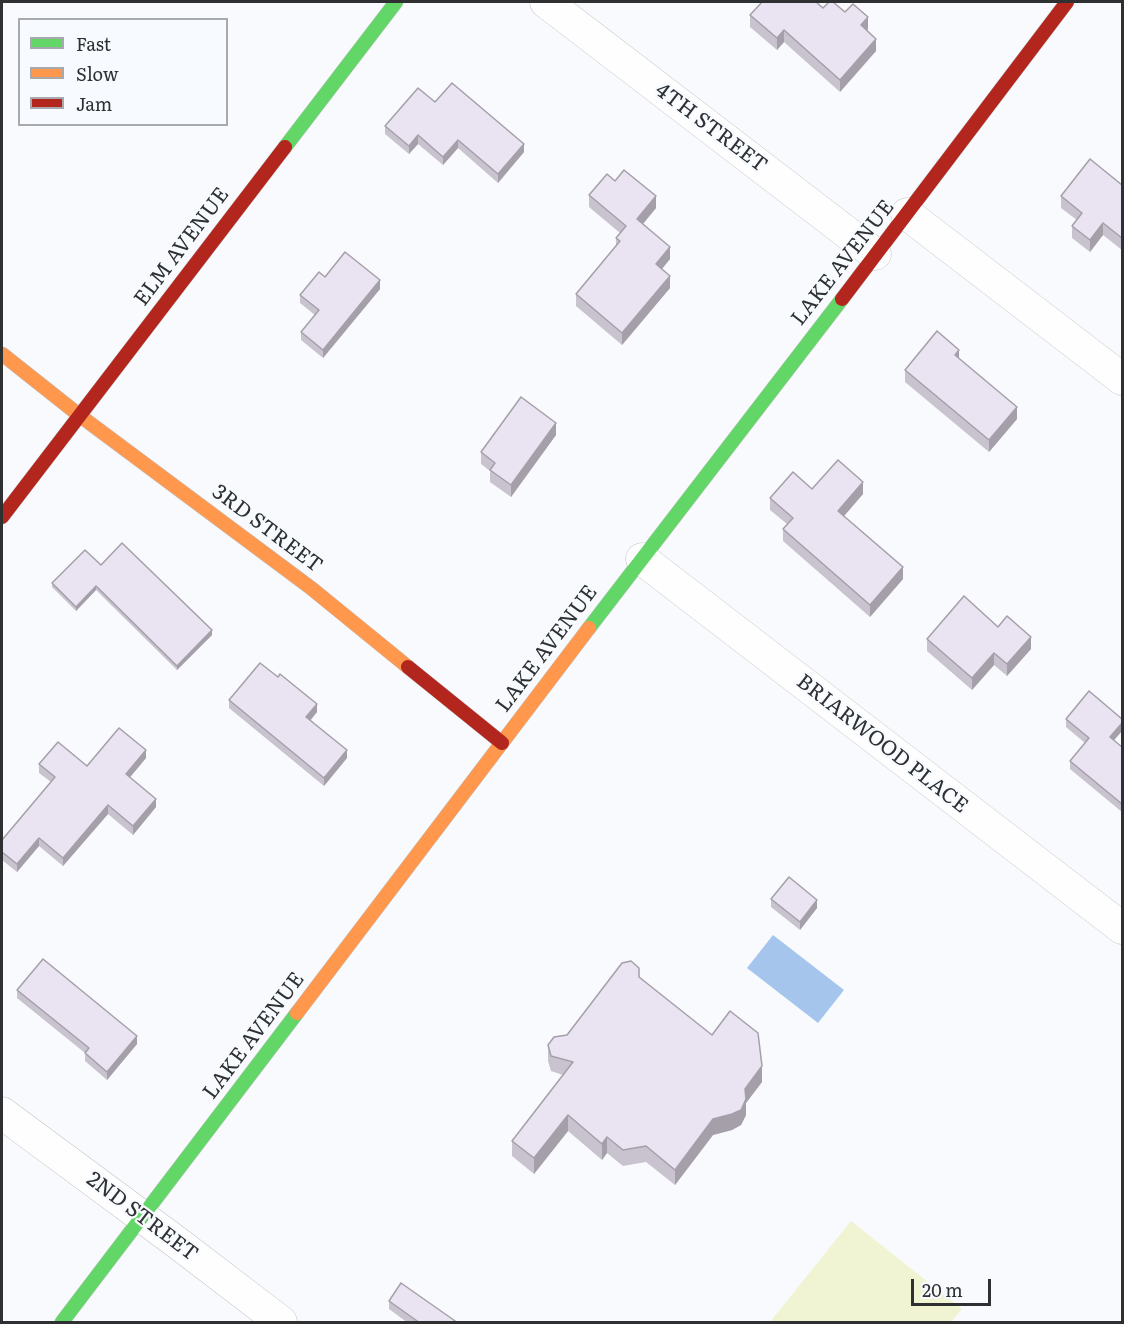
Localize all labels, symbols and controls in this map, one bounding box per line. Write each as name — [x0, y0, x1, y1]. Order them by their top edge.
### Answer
legend — [18, 18, 228, 126]
text: Fast — [76, 30, 111, 57]
text: Slow — [76, 60, 118, 87]
street label: 4TH STREET — [650, 78, 772, 178]
text: Jam — [76, 90, 112, 117]
street label: ELM AVENUE — [129, 183, 235, 311]
street label: LAKE AVENUE — [786, 195, 900, 331]
street label: 3RD STREET — [207, 479, 327, 579]
street label: LAKE AVENUE — [491, 581, 603, 717]
street label: BRIARWOOD PLACE — [791, 669, 973, 819]
street label: LAKE AVENUE — [198, 968, 310, 1104]
street label: 2ND STREET — [81, 1167, 203, 1267]
scale bar — [914, 1267, 994, 1305]
text: 20 m — [922, 1276, 963, 1303]

